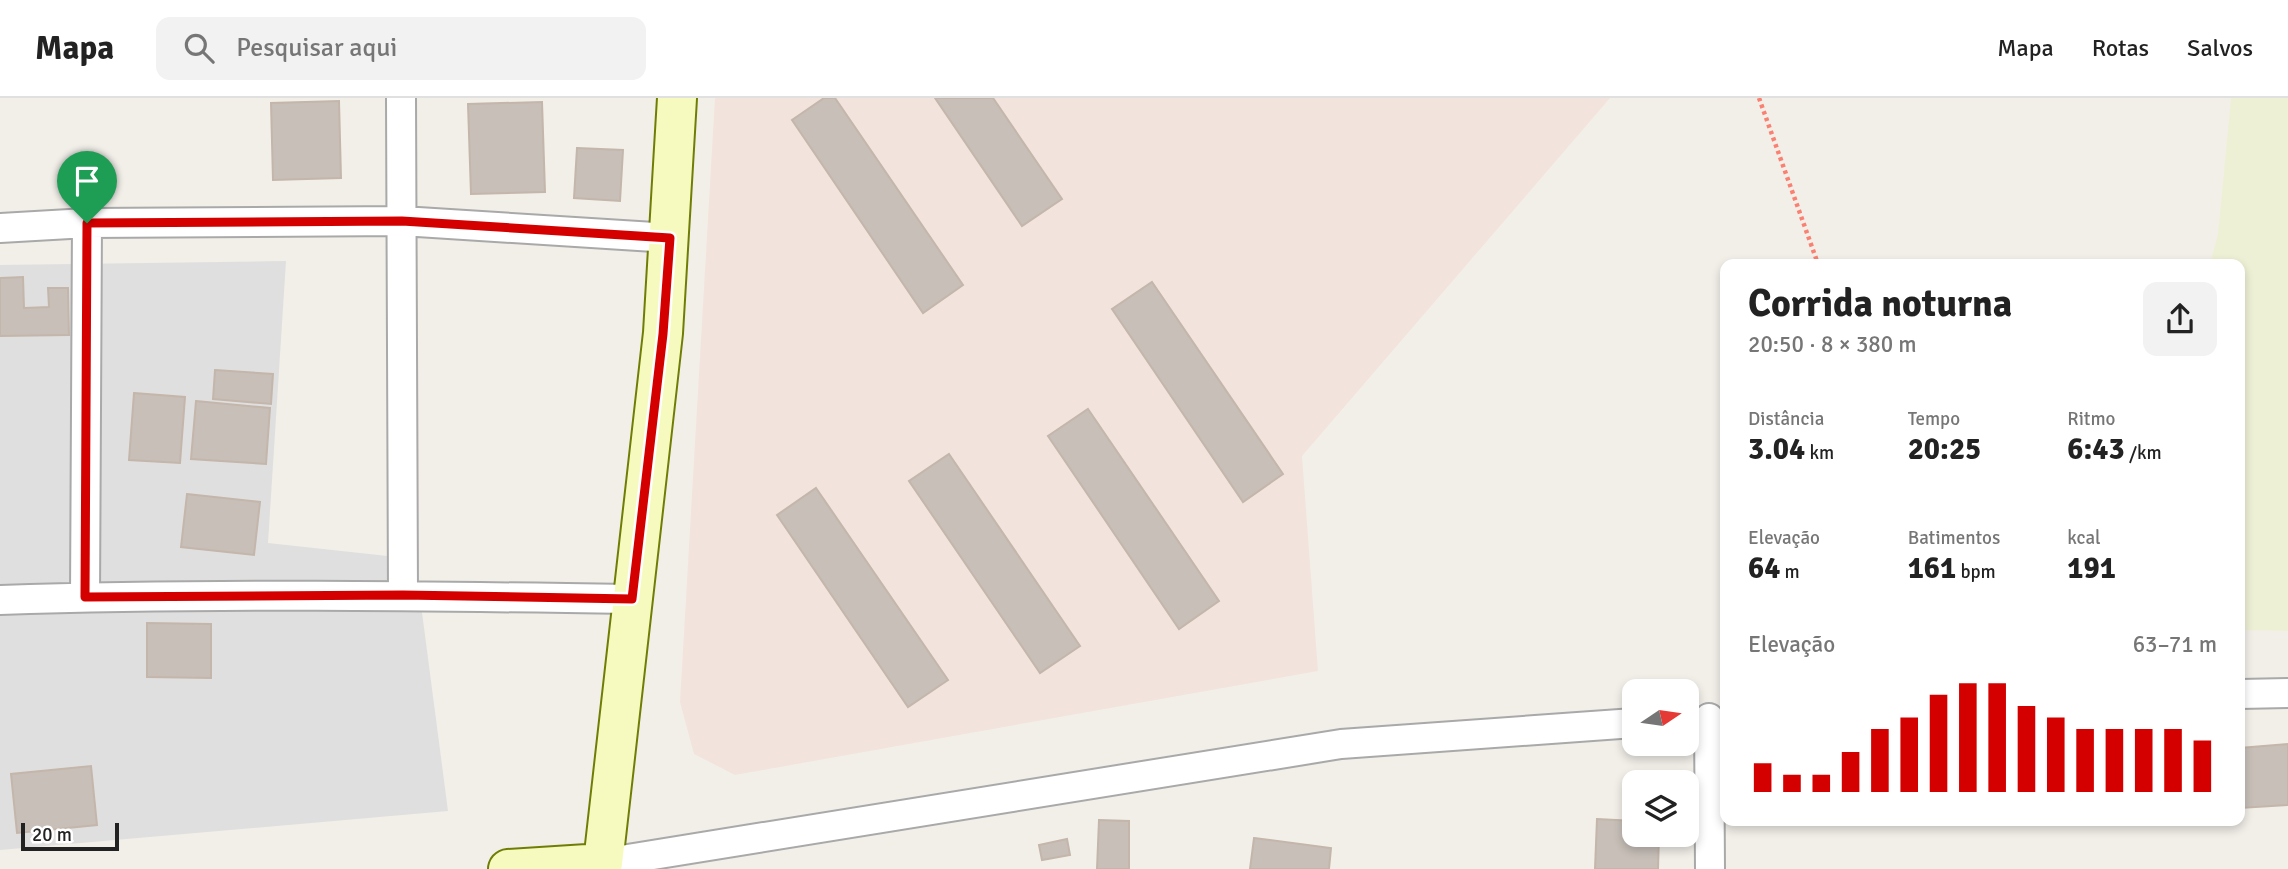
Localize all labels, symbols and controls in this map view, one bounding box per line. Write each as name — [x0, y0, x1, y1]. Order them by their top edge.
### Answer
search box — [156, 17, 646, 80]
text: Mapa — [35, 28, 114, 69]
icon: search — [180, 29, 218, 67]
text: Pesquisar aqui — [236, 32, 397, 64]
text: Mapa — [1997, 33, 2054, 63]
text: Rotas — [2092, 33, 2149, 63]
text: Salvos — [2187, 33, 2253, 63]
pin — [57, 151, 117, 223]
icon: arrive — [68, 162, 106, 200]
text: Corrida noturna — [1748, 280, 2012, 327]
button: share — [2143, 282, 2217, 356]
text: 20:50 · 8 × 380 m — [1748, 330, 1917, 359]
text: Distância — [1748, 407, 1824, 431]
text: Tempo — [1908, 407, 1960, 431]
text: Ritmo — [2067, 407, 2115, 431]
text: 3.04 — [1748, 431, 1805, 468]
text: 20:25 — [1908, 431, 1981, 468]
text: 6:43 — [2067, 431, 2125, 468]
text: km — [1805, 441, 1834, 465]
text: /km — [2125, 441, 2162, 465]
text: Elevação — [1748, 526, 1820, 550]
text: Batimentos — [1908, 526, 2000, 550]
text: kcal — [2067, 526, 2101, 550]
text: 64 — [1748, 550, 1780, 587]
text: 161 — [1908, 550, 1956, 587]
text: 191 — [2067, 550, 2116, 587]
text: m — [1780, 560, 1800, 584]
text: bpm — [1956, 560, 1996, 584]
text: Elevação — [1748, 630, 1835, 659]
text: 63–71 m — [2133, 630, 2217, 659]
north arrow — [1622, 679, 1699, 756]
map controls — [1622, 679, 1699, 847]
button: layers — [1622, 770, 1699, 847]
scale bar — [21, 820, 119, 852]
text: 20 m — [32, 823, 72, 847]

